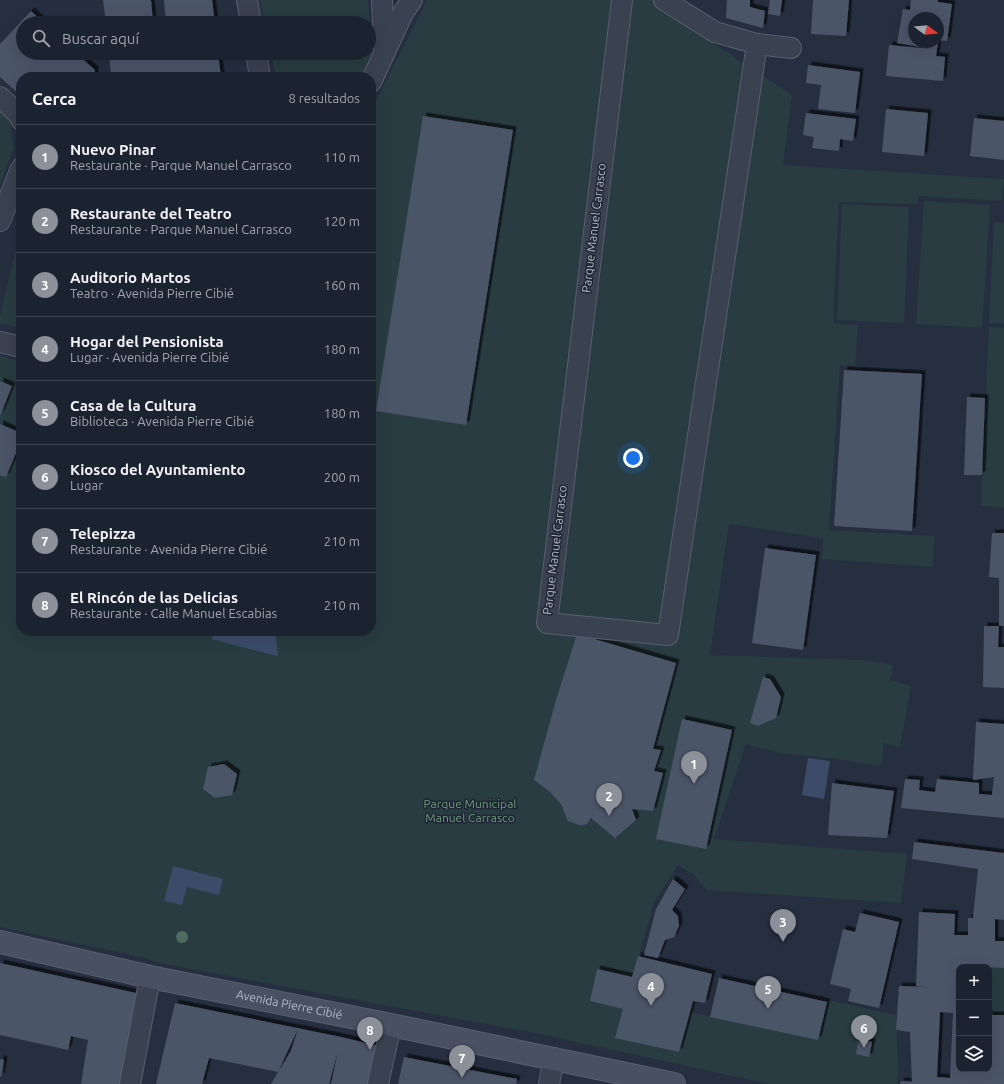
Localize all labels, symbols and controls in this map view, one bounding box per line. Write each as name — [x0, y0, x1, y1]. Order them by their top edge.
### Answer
north arrow — [908, 12, 944, 48]
search box — [16, 16, 376, 60]
icon: search — [30, 27, 52, 49]
text: Buscar aquí — [62, 30, 139, 47]
text: Cerca — [32, 89, 77, 108]
text: 8 resultados — [289, 91, 360, 105]
text: Nuevo Pinar — [70, 141, 156, 158]
text: 1 — [41, 150, 49, 164]
text: 110 m — [324, 150, 360, 164]
text: Restaurante · Parque Manuel Carrasco — [70, 158, 292, 172]
street label: Parque Manuel Carrasco — [579, 162, 608, 293]
text: Restaurante del Teatro — [70, 205, 232, 222]
text: 2 — [41, 214, 49, 228]
text: 120 m — [324, 214, 360, 228]
text: Restaurante · Parque Manuel Carrasco — [70, 222, 292, 236]
text: Auditorio Martos — [70, 269, 191, 286]
text: 3 — [41, 278, 49, 292]
text: 160 m — [324, 278, 360, 292]
text: Teatro · Avenida Pierre Cibié — [70, 286, 234, 300]
text: Hogar del Pensionista — [70, 333, 224, 350]
text: 4 — [41, 342, 49, 356]
text: 180 m — [324, 342, 360, 356]
text: Lugar · Avenida Pierre Cibié — [70, 350, 229, 364]
text: Casa de la Cultura — [70, 397, 196, 414]
text: 5 — [41, 406, 49, 420]
text: 180 m — [324, 406, 360, 420]
text: Biblioteca · Avenida Pierre Cibié — [70, 414, 254, 428]
your location — [623, 448, 643, 468]
text: Kiosco del Ayuntamiento — [70, 461, 246, 478]
text: 6 — [41, 470, 49, 484]
text: 200 m — [324, 470, 360, 484]
text: Lugar — [70, 478, 103, 492]
street label: Parque Manuel Carrasco — [540, 484, 569, 615]
text: Telepizza — [70, 525, 136, 542]
text: 7 — [41, 534, 49, 548]
text: 210 m — [324, 534, 360, 548]
text: Restaurante · Avenida Pierre Cibié — [70, 542, 267, 556]
text: El Rincón de las Delicias — [70, 589, 238, 606]
text: 8 — [41, 598, 49, 612]
text: 210 m — [324, 598, 360, 612]
text: Restaurante · Calle Manuel Escabias — [70, 606, 277, 620]
pin: 1 — [681, 751, 707, 784]
pin: 2 — [596, 783, 622, 816]
park label: Parque Municipal Manuel Carrasco — [424, 797, 516, 824]
pin: 3 — [770, 909, 796, 942]
map controls — [956, 964, 992, 1072]
button: + — [956, 964, 992, 1000]
pin: 4 — [638, 973, 664, 1006]
pin: 5 — [755, 976, 781, 1009]
street label: Avenida Pierre Cibié — [235, 987, 344, 1021]
button: − — [956, 1000, 992, 1036]
pin: 6 — [851, 1015, 877, 1048]
pin: 8 — [357, 1017, 383, 1050]
button: layers — [956, 1036, 992, 1072]
pin: 7 — [449, 1045, 475, 1078]

